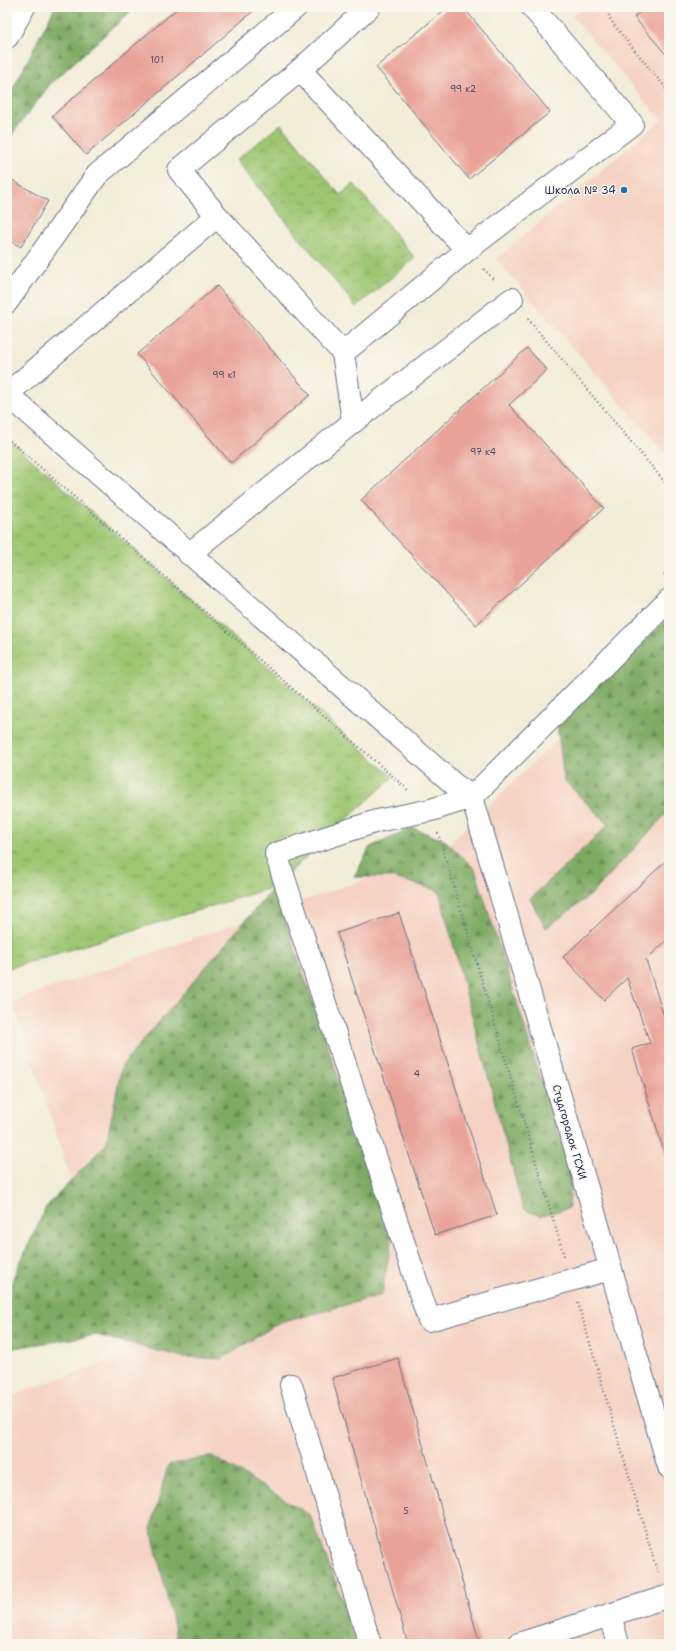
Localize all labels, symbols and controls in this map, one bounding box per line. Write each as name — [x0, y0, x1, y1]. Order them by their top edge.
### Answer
house number: 101 — [150, 54, 164, 66]
house number: 99 к2 — [450, 83, 476, 95]
place label: Школа № 34 — [545, 183, 616, 198]
marker: Школа № 34 — [619, 185, 629, 195]
house number: 99 к1 — [212, 369, 236, 381]
house number: 97 к4 — [470, 446, 496, 458]
house number: 4 — [414, 1068, 420, 1080]
street label: Студгородок ГСХИ — [549, 1083, 590, 1182]
house number: 5 — [403, 1505, 409, 1517]

